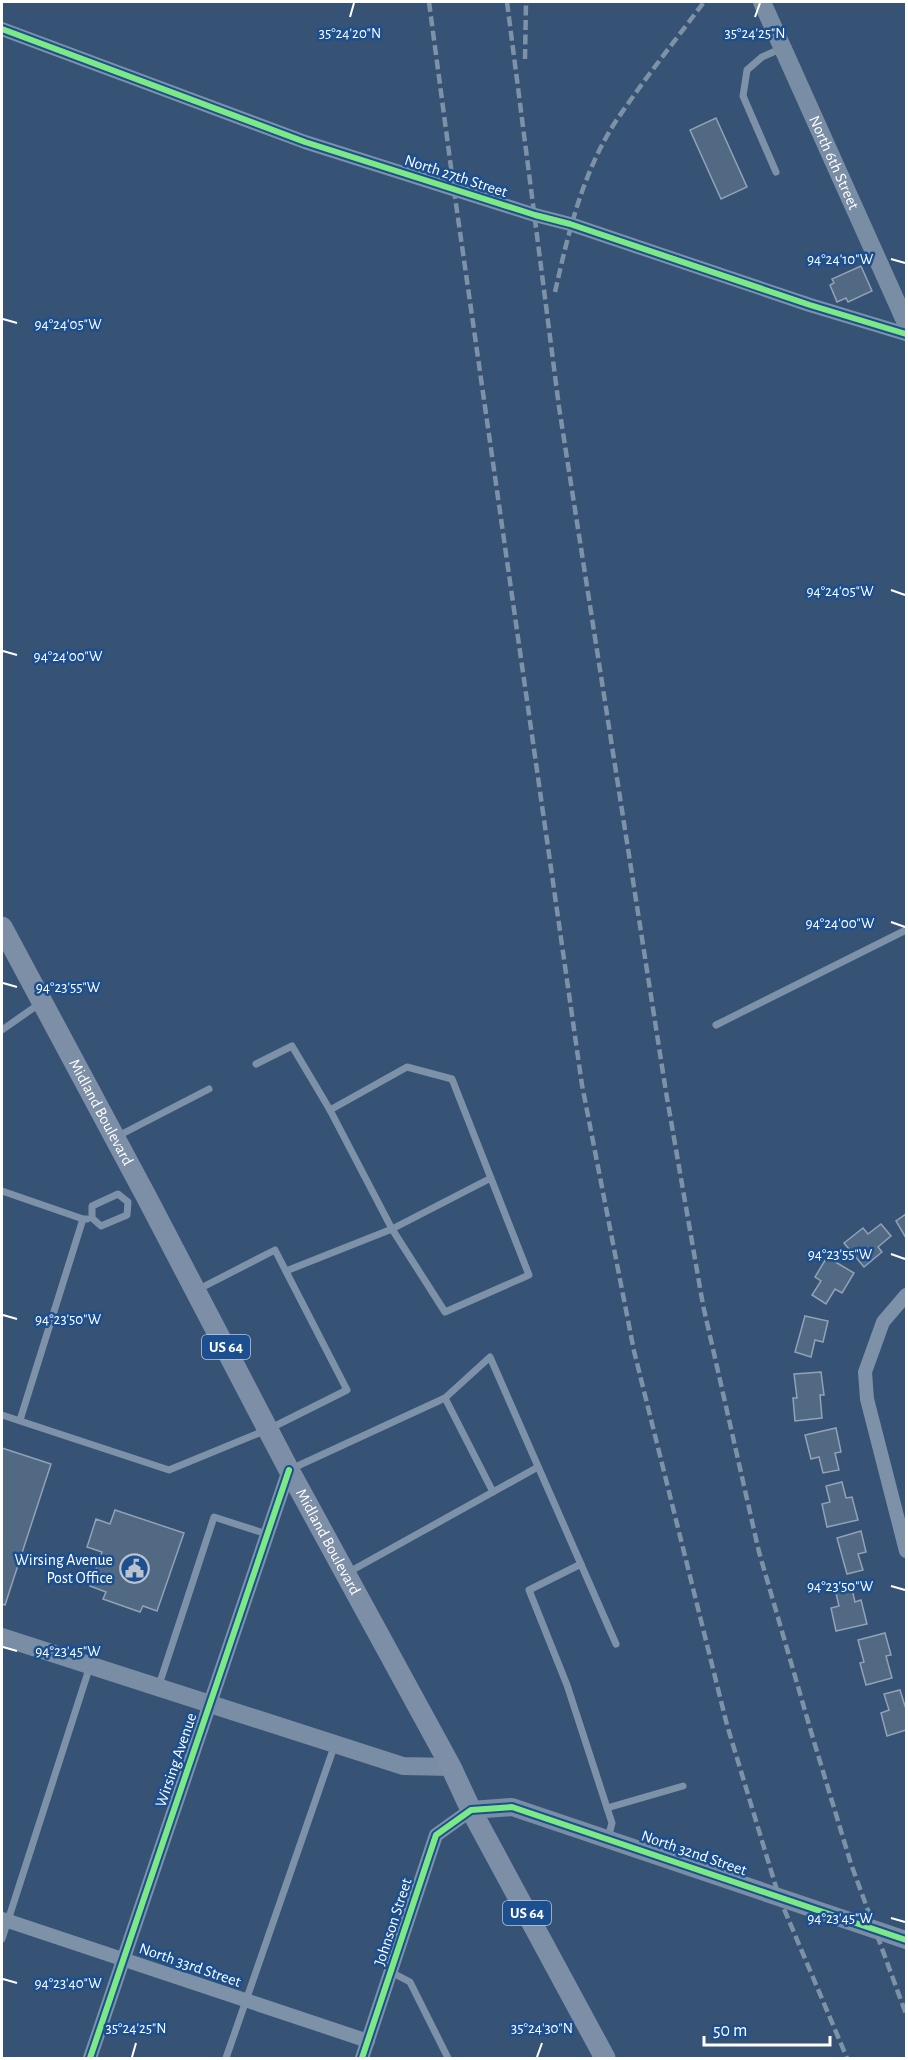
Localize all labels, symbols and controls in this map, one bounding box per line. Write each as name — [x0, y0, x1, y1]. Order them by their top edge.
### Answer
text: 35°24'20"N — [319, 26, 381, 41]
text: 35°24'25"N — [725, 26, 785, 41]
street label: North 6th Street — [806, 113, 862, 212]
street label: North 27th Street — [403, 152, 509, 200]
text: 94°24'10"W — [807, 252, 874, 267]
text: 94°24'05"W — [34, 317, 102, 332]
text: 94°24'05"W — [806, 584, 874, 599]
text: 94°24'00"W — [34, 649, 103, 664]
text: 94°24'00"W — [806, 916, 875, 931]
text: 94°23'55"W — [36, 980, 101, 995]
street label: Midland Boulevard — [66, 1056, 136, 1168]
text: 94°23'55"W — [808, 1247, 873, 1262]
text: 94°23'50"W — [35, 1312, 102, 1327]
road number: US 64 — [202, 1335, 250, 1359]
street label: Midland Boulevard — [293, 1486, 363, 1598]
place label: Wirsing Avenue Post Office — [15, 1552, 113, 1586]
public building icon: Wirsing Avenue Post Office — [118, 1553, 150, 1585]
text: 94°23'50"W — [807, 1579, 874, 1594]
text: 94°23'45"W — [35, 1644, 101, 1659]
street label: Wirsing Avenue — [152, 1711, 200, 1809]
street label: North 32nd Street — [639, 1827, 749, 1879]
street label: Johnson Street — [371, 1876, 415, 1968]
road number: US 64 — [503, 1901, 551, 1925]
text: 94°23'45"W — [807, 1911, 873, 1926]
street label: North 33rd Street — [137, 1940, 243, 1990]
text: 94°23'40"W — [34, 1976, 102, 1991]
scale bar — [704, 2009, 830, 2047]
text: 35°24'25"N — [106, 2021, 166, 2036]
text: 35°24'30"N — [511, 2021, 573, 2036]
text: 50 m — [713, 2022, 747, 2040]

